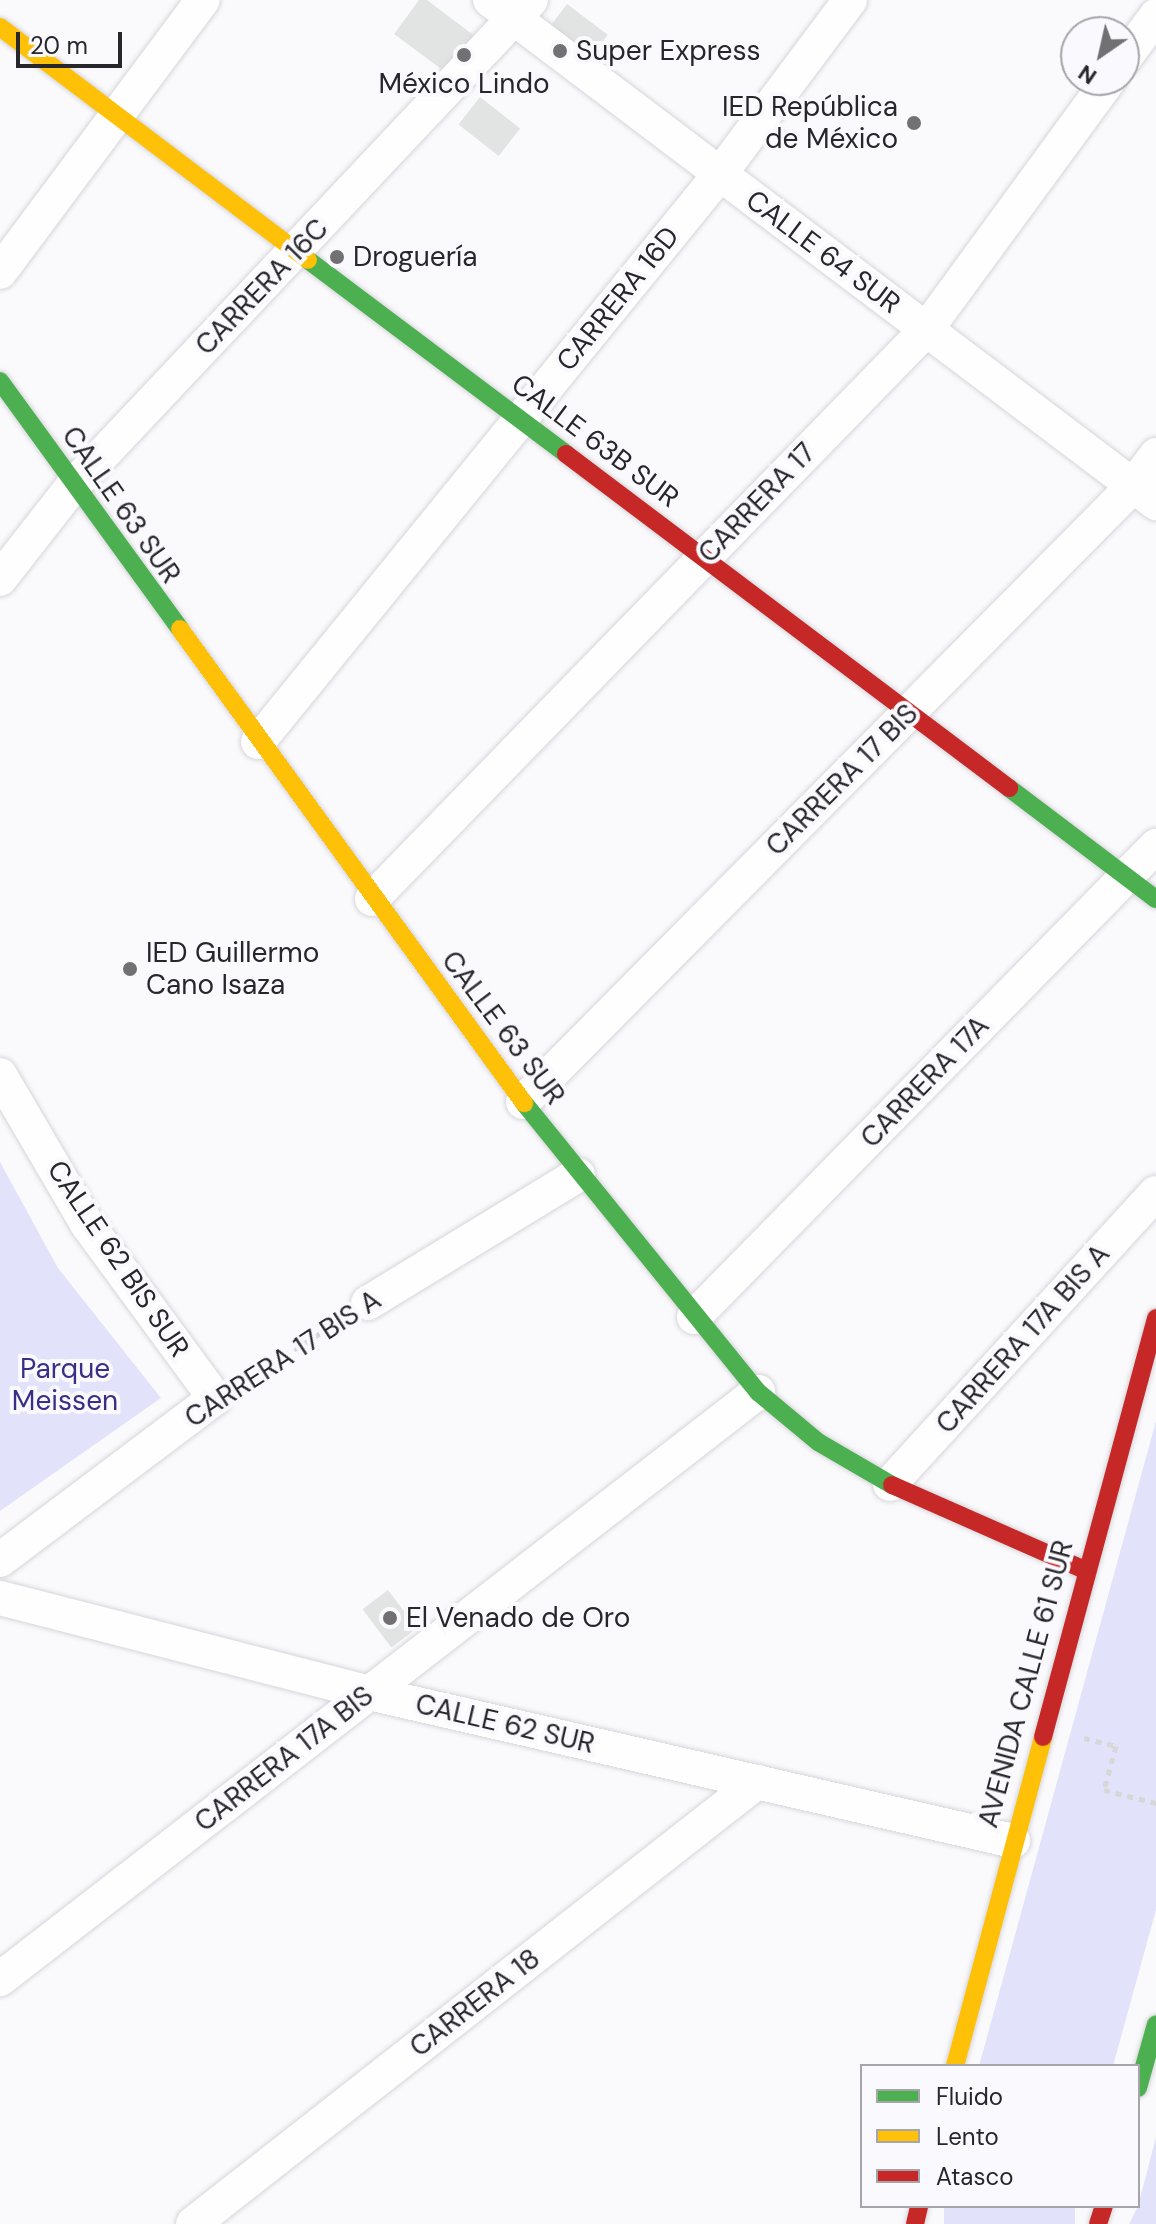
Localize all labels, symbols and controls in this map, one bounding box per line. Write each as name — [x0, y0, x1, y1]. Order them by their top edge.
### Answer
scale bar — [20, 16, 126, 66]
north arrow — [1060, 16, 1140, 96]
text: 20 m — [30, 30, 88, 61]
place label: Super Express — [576, 34, 761, 68]
marker: Super Express — [551, 42, 569, 60]
marker: México Lindo — [455, 46, 473, 64]
text: N — [1073, 58, 1102, 91]
place label: México Lindo — [378, 67, 550, 101]
place label: IED República de México — [722, 90, 898, 156]
marker: IED República de México — [905, 114, 923, 132]
street label: CALLE 64 SUR — [739, 183, 907, 321]
street label: CARRERA 16C — [189, 212, 335, 362]
street label: CARRERA 16D — [550, 220, 686, 378]
place label: Droguería — [353, 240, 478, 274]
marker: Droguería — [328, 248, 346, 266]
street label: CALLE 63B SUR — [505, 367, 685, 515]
street label: CALLE 63 SUR — [55, 420, 187, 590]
street label: CARRERA 17 — [692, 436, 822, 570]
street label: CARRERA 17 BIS — [759, 697, 925, 863]
place label: IED Guillermo Cano Isaza — [146, 936, 319, 1002]
street label: CALLE 63 SUR — [434, 945, 572, 1111]
marker: IED Guillermo Cano Isaza — [121, 960, 139, 978]
street label: CARRERA 17A — [854, 1009, 996, 1155]
street label: CALLE 62 BIS SUR — [40, 1154, 196, 1364]
street label: CARRERA 17A BIS A — [929, 1237, 1117, 1441]
street label: CARRERA 17 BIS A — [179, 1283, 387, 1435]
park label: Parque Meissen — [12, 1352, 118, 1418]
street label: AVENIDA CALLE 61 SUR — [971, 1537, 1081, 1831]
place label: El Venado de Oro — [406, 1601, 630, 1635]
marker: El Venado de Oro — [381, 1609, 399, 1627]
street label: CARRERA 17A BIS — [188, 1679, 380, 1839]
street label: CALLE 62 SUR — [412, 1687, 598, 1761]
street label: CARRERA 18 — [403, 1942, 547, 2064]
legend — [860, 2064, 1140, 2208]
text: Fluido — [936, 2081, 1003, 2112]
text: Lento — [936, 2121, 999, 2152]
text: Atasco — [936, 2161, 1013, 2192]

